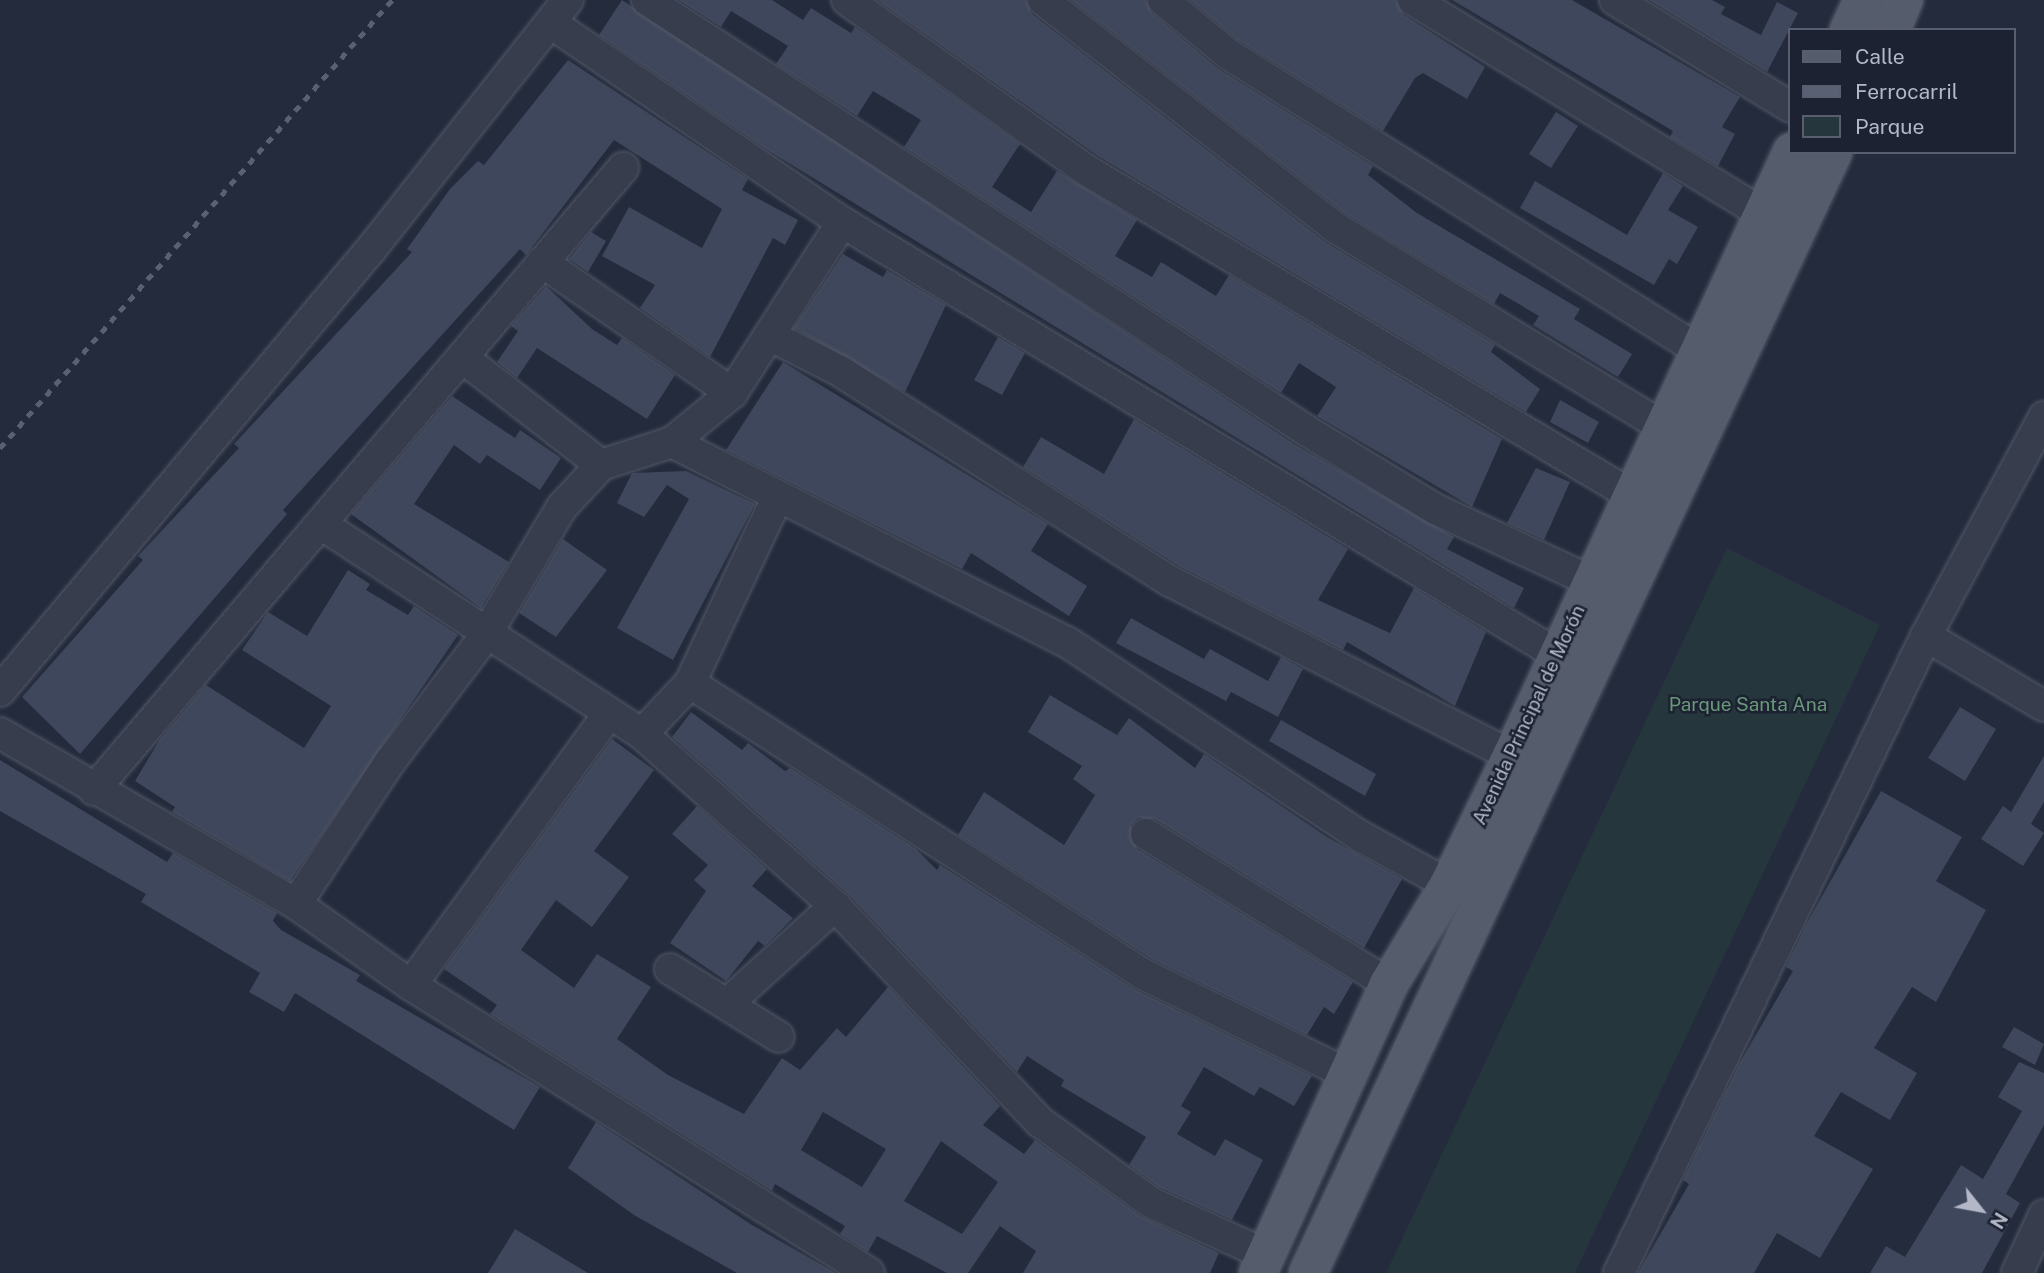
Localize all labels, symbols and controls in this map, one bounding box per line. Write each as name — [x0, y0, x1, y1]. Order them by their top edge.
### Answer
legend — [1788, 28, 2016, 154]
text: Calle — [1855, 44, 1905, 69]
text: Ferrocarril — [1855, 79, 1958, 104]
text: Parque — [1855, 114, 1924, 139]
street label: Avenida Principal de Morón — [1468, 601, 1590, 829]
park label: Parque Santa Ana — [1669, 694, 1827, 716]
north arrow — [1946, 1175, 2016, 1245]
text: N — [1986, 1209, 2012, 1233]

